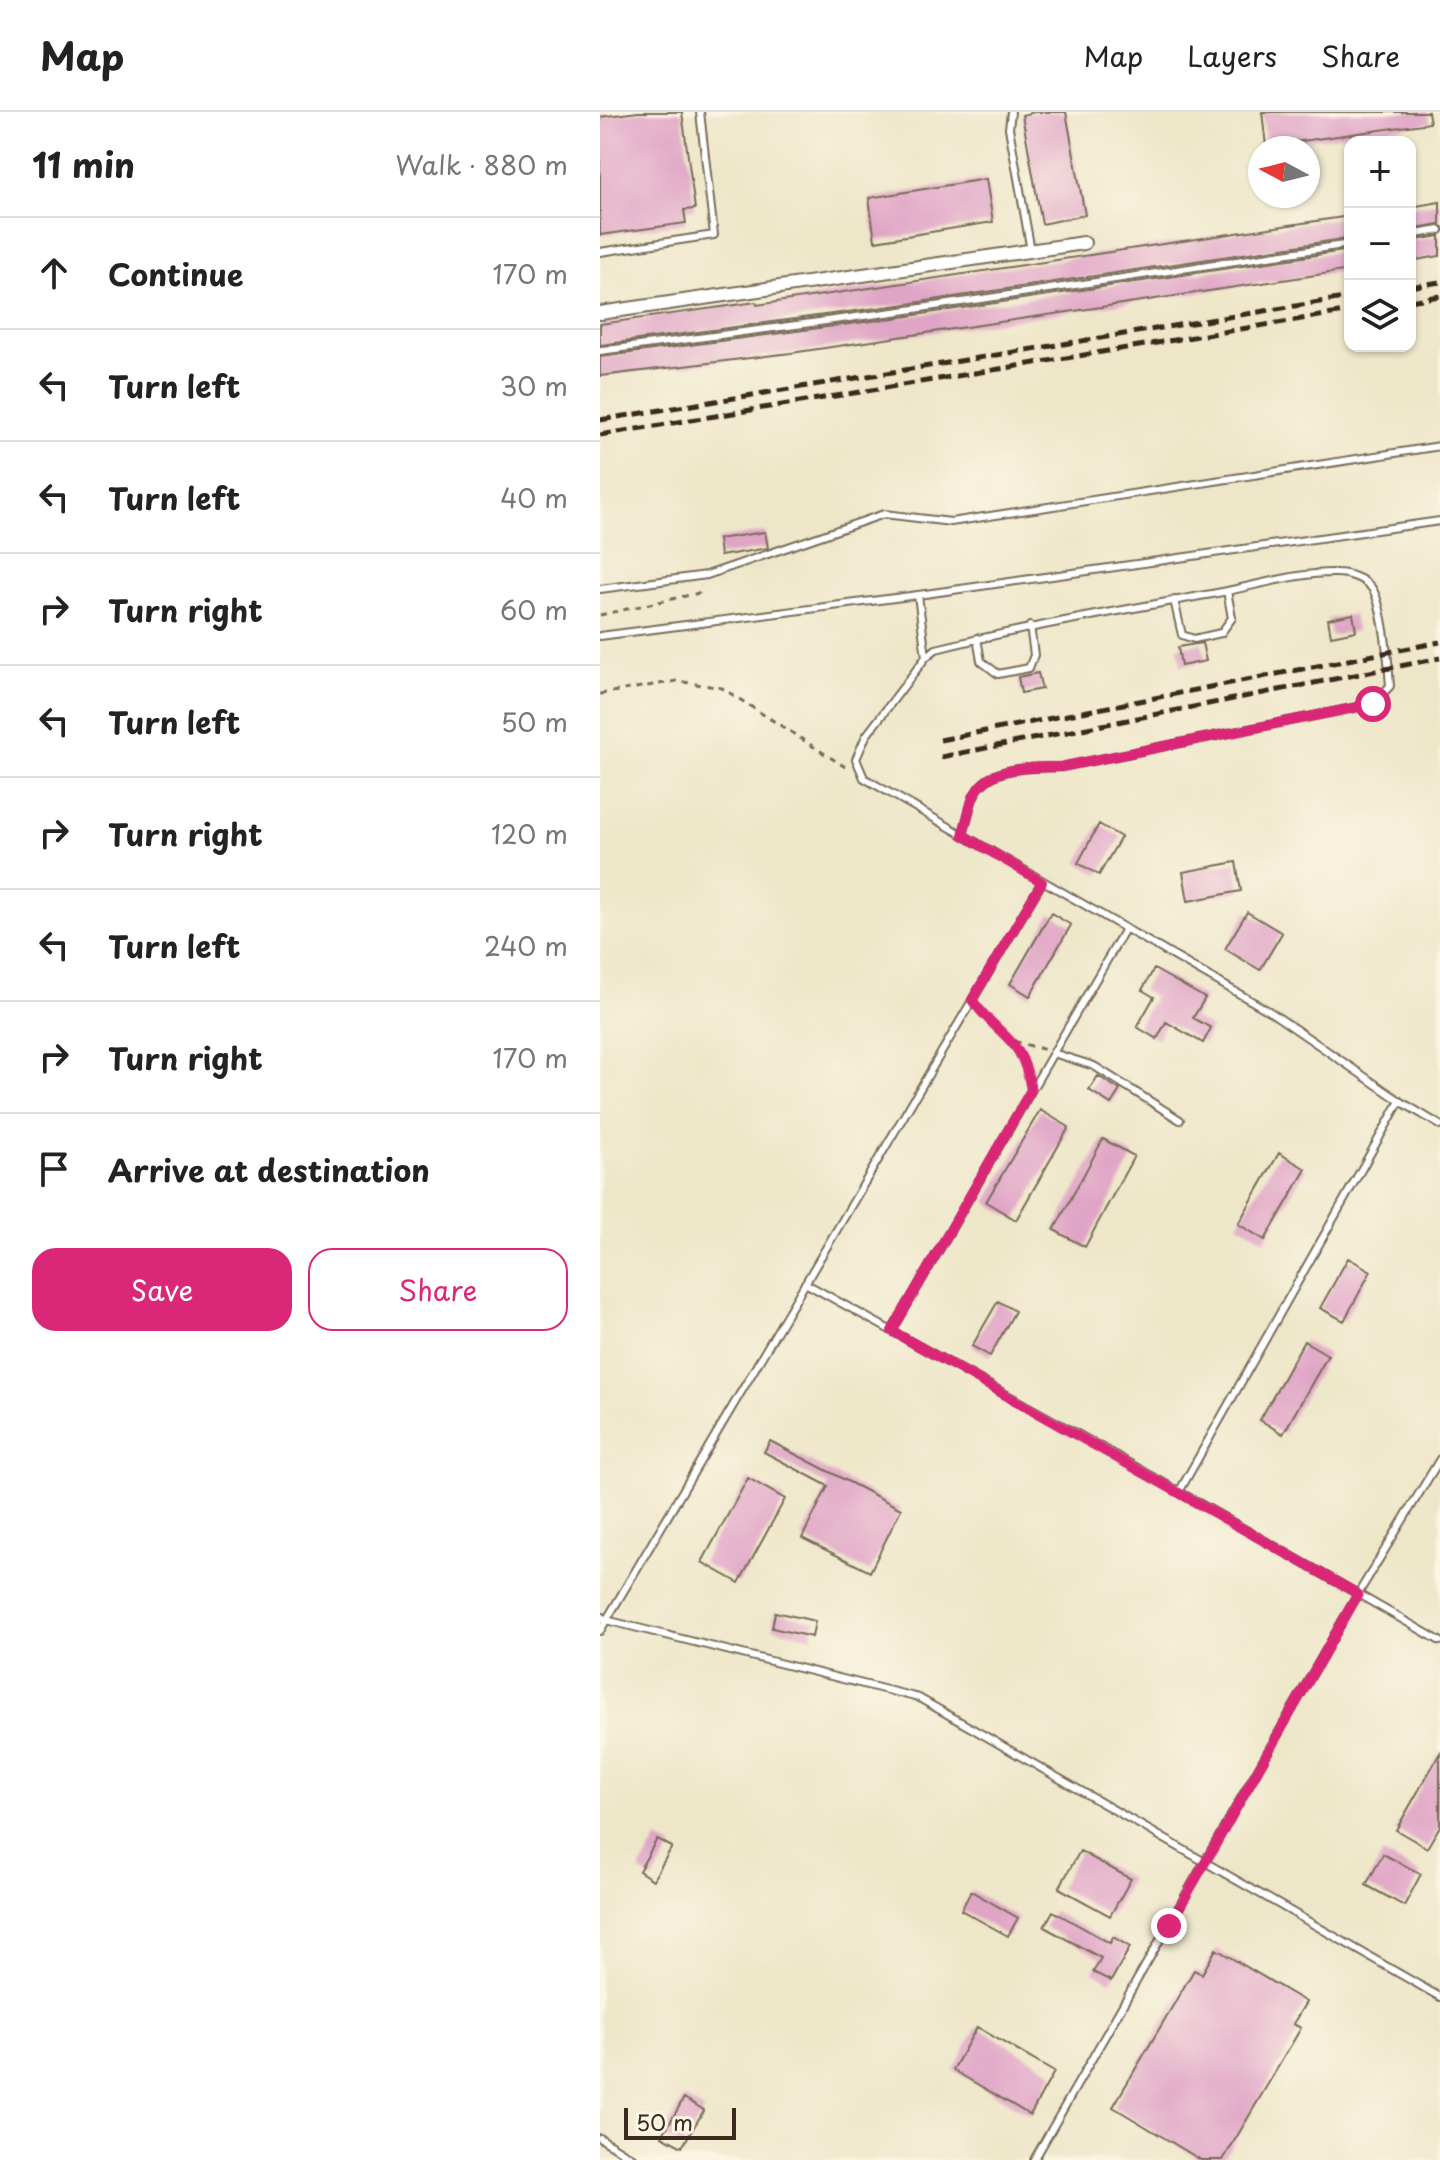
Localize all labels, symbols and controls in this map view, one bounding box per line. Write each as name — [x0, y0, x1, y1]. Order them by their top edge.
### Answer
text: Map — [40, 27, 124, 84]
text: Map — [1083, 34, 1143, 77]
text: Layers — [1187, 34, 1277, 77]
text: Share — [1321, 34, 1400, 77]
north arrow — [1248, 136, 1320, 208]
map controls — [1344, 136, 1416, 352]
button: + — [1344, 136, 1416, 208]
text: 11 min — [32, 138, 135, 190]
text: Walk · 880 m — [396, 145, 568, 184]
button: − — [1344, 208, 1416, 280]
icon: ahead — [32, 251, 76, 295]
text: Continue — [108, 251, 243, 296]
text: 170 m — [493, 254, 568, 293]
button: layers — [1344, 280, 1416, 352]
icon: left — [32, 363, 76, 407]
text: Turn left — [108, 363, 240, 408]
text: 30 m — [500, 366, 568, 405]
icon: left — [32, 475, 76, 519]
text: Turn left — [108, 475, 240, 520]
text: 40 m — [500, 478, 568, 517]
icon: right — [32, 587, 76, 631]
text: Turn right — [108, 587, 263, 632]
text: 60 m — [500, 590, 568, 629]
route start — [1355, 686, 1391, 722]
icon: left — [32, 699, 76, 743]
text: Turn left — [108, 699, 240, 744]
text: 50 m — [501, 702, 568, 741]
icon: right — [32, 811, 76, 855]
text: Turn right — [108, 811, 263, 856]
text: 120 m — [491, 814, 568, 853]
icon: left — [32, 923, 76, 967]
text: Turn left — [108, 923, 240, 968]
text: 240 m — [484, 926, 568, 965]
icon: right — [32, 1035, 76, 1079]
text: Turn right — [108, 1035, 263, 1080]
text: 170 m — [493, 1038, 568, 1077]
icon: arrive — [32, 1147, 76, 1191]
text: Arrive at destination — [108, 1147, 430, 1192]
button: Save — [32, 1248, 292, 1331]
button: Share — [308, 1248, 568, 1331]
route end — [1151, 1908, 1187, 1944]
scale bar — [624, 2104, 736, 2140]
text: 50 m — [636, 2105, 693, 2138]

